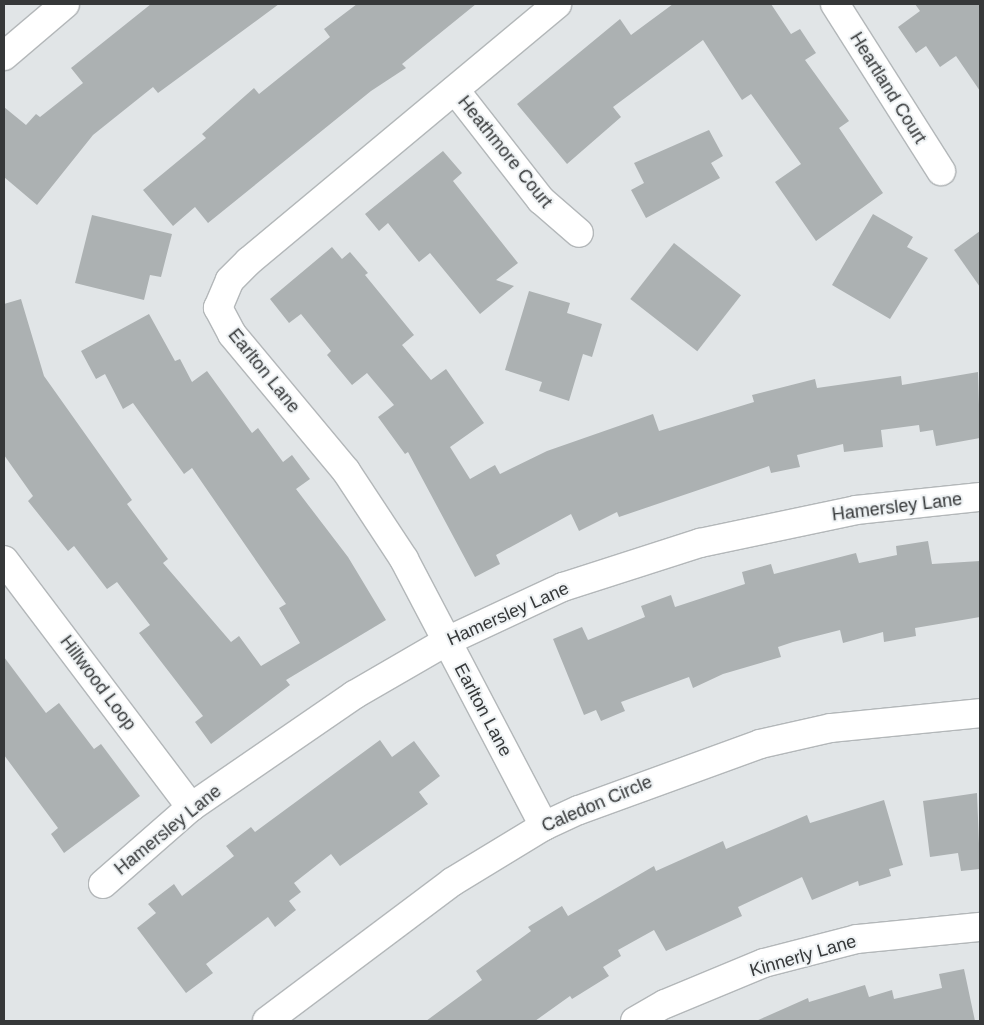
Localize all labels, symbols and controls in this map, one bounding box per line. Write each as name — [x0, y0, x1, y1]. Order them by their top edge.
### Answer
street label: Heartland Court — [845, 28, 931, 148]
street label: Heathmore Court — [453, 92, 557, 212]
street label: Earlton Lane — [223, 325, 305, 417]
street label: Hamersley Lane — [831, 488, 963, 526]
street label: Hamersley Lane — [444, 577, 572, 651]
street label: Hillwood Loop — [55, 631, 141, 735]
street label: Earlton Lane — [450, 660, 516, 760]
street label: Caledon Circle — [538, 771, 656, 837]
street label: Hamersley Lane — [110, 780, 226, 880]
street label: Kinnerly Lane — [747, 930, 859, 982]

